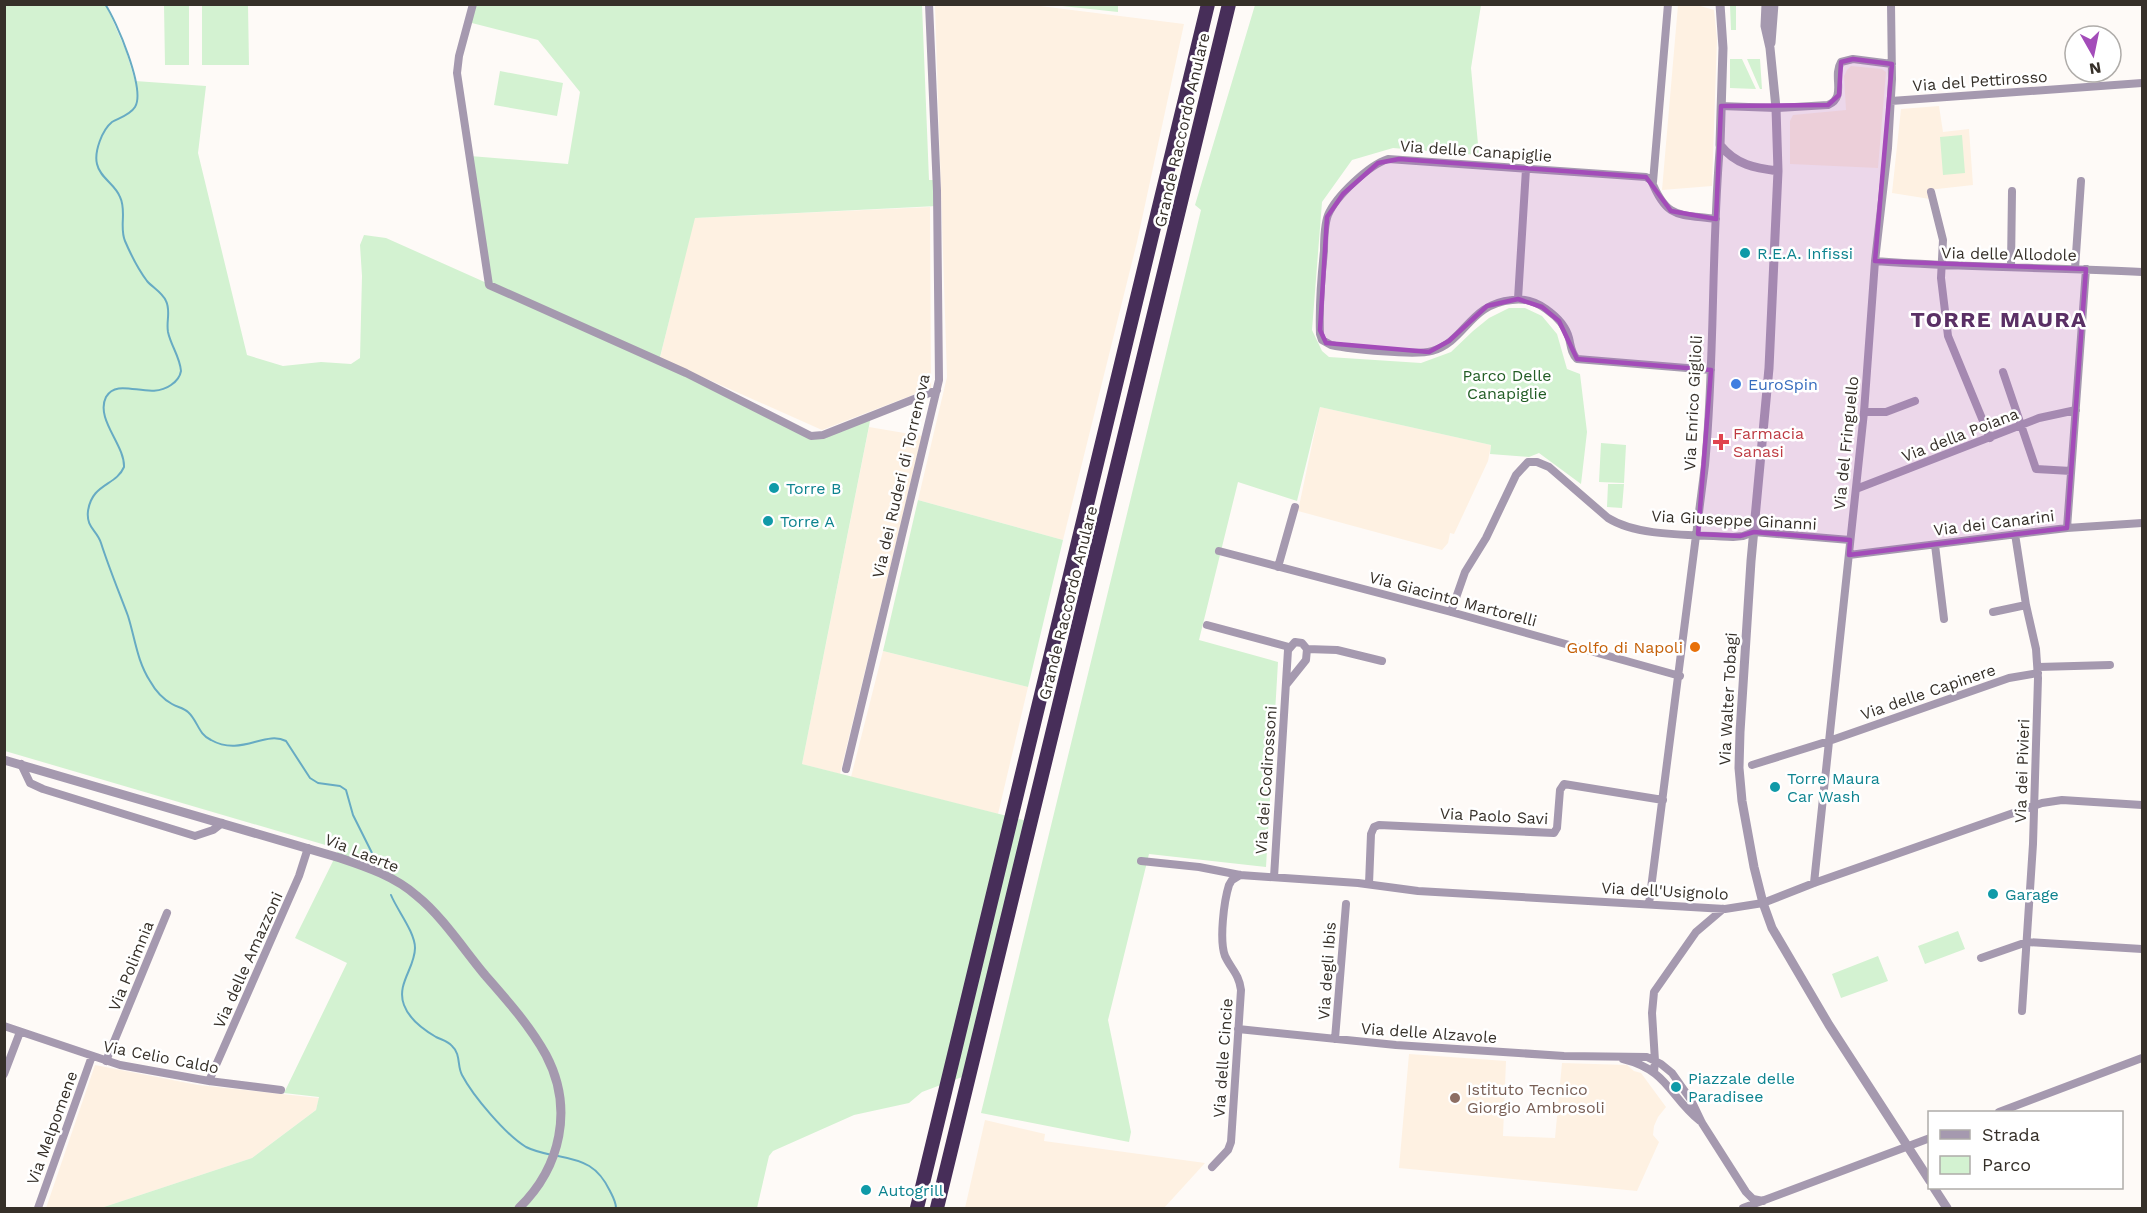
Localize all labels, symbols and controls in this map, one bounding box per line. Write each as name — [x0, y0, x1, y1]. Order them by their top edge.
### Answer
north arrow — [2063, 24, 2123, 84]
street label: Grande Raccordo Anulare — [1150, 31, 1214, 229]
text: N — [2088, 58, 2103, 79]
street label: Via del Pettirosso — [1912, 67, 2048, 95]
street label: Via delle Canapiglie — [1399, 136, 1553, 166]
street label: Via delle Allodole — [1941, 243, 2077, 265]
place label: R.E.A. Infissi — [1757, 244, 1853, 263]
marker: R.E.A. Infissi — [1738, 246, 1752, 260]
district label: TORRE MAURA — [1911, 307, 2087, 332]
street label: Via Enrico Giglioli — [1680, 335, 1706, 471]
park label: Parco Delle Canapiglie — [1463, 366, 1551, 403]
street label: Via dei Ruderi di Torrenova — [868, 372, 934, 580]
place label: EuroSpin — [1748, 375, 1818, 394]
street label: Via del Fringuello — [1830, 375, 1862, 511]
marker: EuroSpin — [1729, 377, 1743, 391]
street label: Via della Poiana — [1899, 404, 2021, 466]
place label: Farmacia Sanasi — [1733, 424, 1804, 461]
marker: Farmacia Sanasi — [1714, 435, 1728, 449]
place label: Torre B — [786, 479, 841, 498]
marker: Torre B — [767, 481, 781, 495]
street label: Grande Raccordo Anulare — [1035, 504, 1101, 702]
street label: Via Giuseppe Ginanni — [1651, 506, 1817, 534]
street label: Via dei Canarini — [1932, 506, 2056, 540]
place label: Torre A — [780, 512, 835, 531]
marker: Torre A — [761, 514, 775, 528]
street label: Via Giacinto Martorelli — [1367, 567, 1539, 631]
street label: Via Walter Tobagi — [1715, 632, 1741, 766]
place label: Golfo di Napoli — [1567, 638, 1683, 657]
marker: Golfo di Napoli — [1688, 640, 1702, 654]
street label: Via delle Capinere — [1858, 660, 1998, 724]
street label: Via dei Codirossoni — [1251, 705, 1281, 855]
street label: Via dei Pivieri — [2011, 719, 2033, 823]
place label: Torre Maura Car Wash — [1787, 769, 1880, 806]
marker: Torre Maura Car Wash — [1768, 780, 1782, 794]
street label: Via Paolo Savi — [1439, 804, 1549, 828]
street label: Via Laerte — [322, 829, 402, 877]
street label: Via dell'Usignolo — [1601, 878, 1729, 904]
place label: Garage — [2005, 885, 2059, 904]
marker: Garage — [1986, 887, 2000, 901]
street label: Via delle Amazzoni — [209, 889, 287, 1031]
street label: Via Polimnia — [104, 918, 158, 1014]
street label: Via degli Ibis — [1314, 921, 1340, 1021]
street label: Via delle Cincie — [1209, 997, 1237, 1119]
street label: Via delle Alzavole — [1360, 1019, 1498, 1047]
street label: Via Celio Caldo — [101, 1036, 221, 1078]
street label: Via Melpomene — [23, 1069, 81, 1187]
place label: Piazzale delle Paradisee — [1688, 1069, 1795, 1106]
place label: Istituto Tecnico Giorgio Ambrosoli — [1467, 1080, 1605, 1117]
marker: Piazzale delle Paradisee — [1669, 1080, 1683, 1094]
marker: Istituto Tecnico Giorgio Ambrosoli — [1448, 1091, 1462, 1105]
legend — [1928, 1111, 2123, 1189]
text: Strada — [1982, 1124, 2040, 1145]
text: Parco — [1982, 1154, 2031, 1175]
place label: Autogrill — [878, 1181, 944, 1200]
marker: Autogrill — [859, 1183, 873, 1197]

